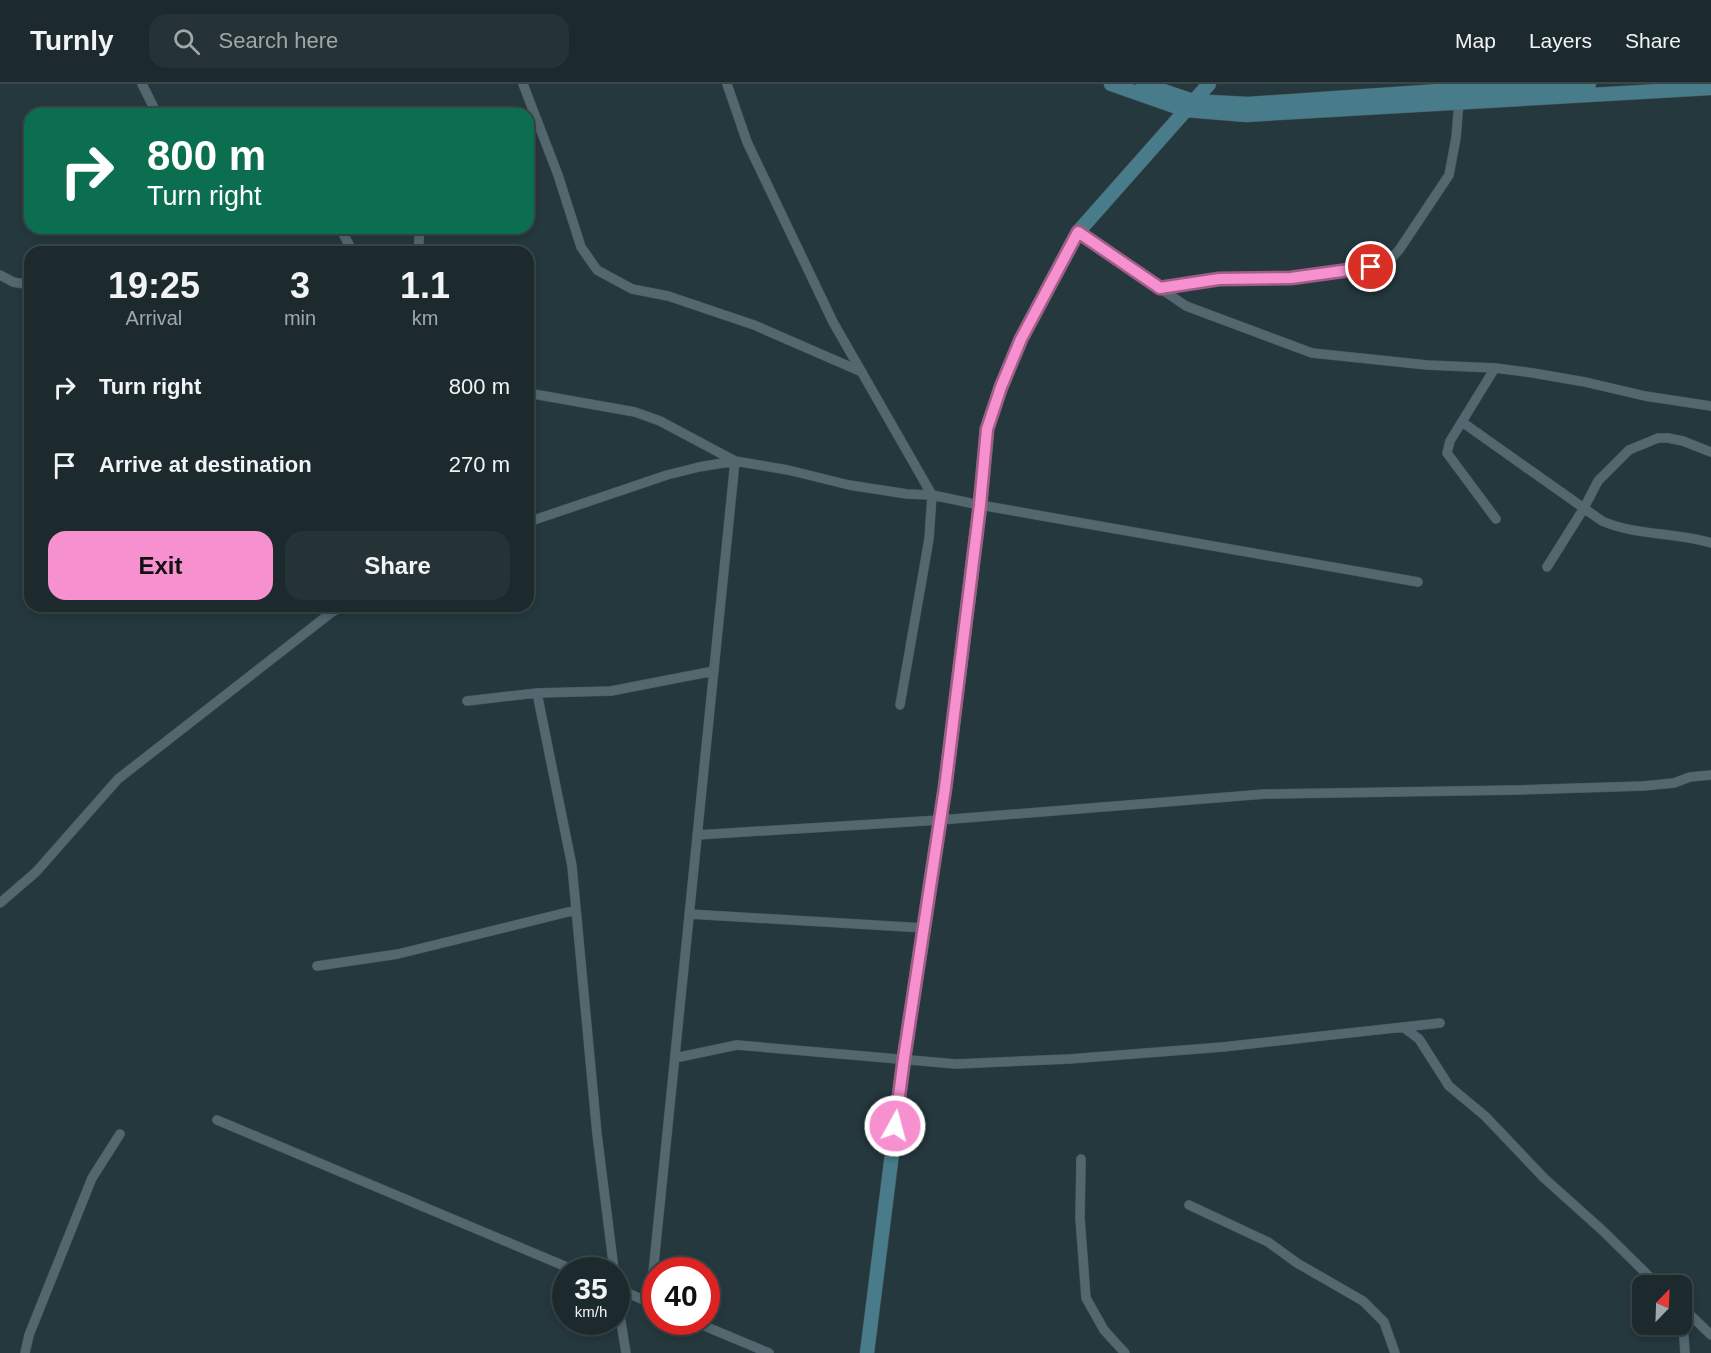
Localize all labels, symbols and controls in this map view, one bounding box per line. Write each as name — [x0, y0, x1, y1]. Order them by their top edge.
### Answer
search box — [149, 14, 569, 68]
text: Turnly — [30, 25, 113, 56]
icon: search — [170, 25, 203, 58]
text: Search here — [218, 28, 338, 53]
text: Map — [1455, 29, 1496, 52]
text: Layers — [1529, 29, 1592, 52]
text: Share — [1625, 29, 1681, 52]
icon: right — [48, 132, 126, 210]
text: 800 m — [147, 132, 266, 179]
text: Turn right — [147, 181, 262, 211]
pin — [1345, 241, 1396, 292]
icon: arrive — [1354, 250, 1387, 283]
text: 19:25 — [108, 265, 200, 306]
text: 3 — [290, 265, 310, 306]
text: 1.1 — [400, 265, 450, 306]
text: Arrival — [126, 307, 182, 329]
text: min — [284, 307, 316, 329]
text: km — [412, 307, 438, 329]
icon: right — [48, 371, 81, 404]
text: Turn right — [99, 374, 201, 399]
text: 800 m — [449, 374, 510, 399]
icon: arrive — [48, 449, 81, 482]
text: Arrive at destination — [99, 452, 312, 477]
text: 270 m — [449, 452, 510, 477]
button: Exit — [48, 531, 273, 600]
button: Share — [285, 531, 510, 600]
position arrow — [863, 1094, 927, 1158]
speed limit sign: 40 — [642, 1257, 720, 1335]
text: 35 — [574, 1272, 608, 1305]
north arrow — [1632, 1275, 1692, 1335]
map controls — [1632, 1275, 1692, 1335]
text: km/h — [575, 1303, 607, 1320]

